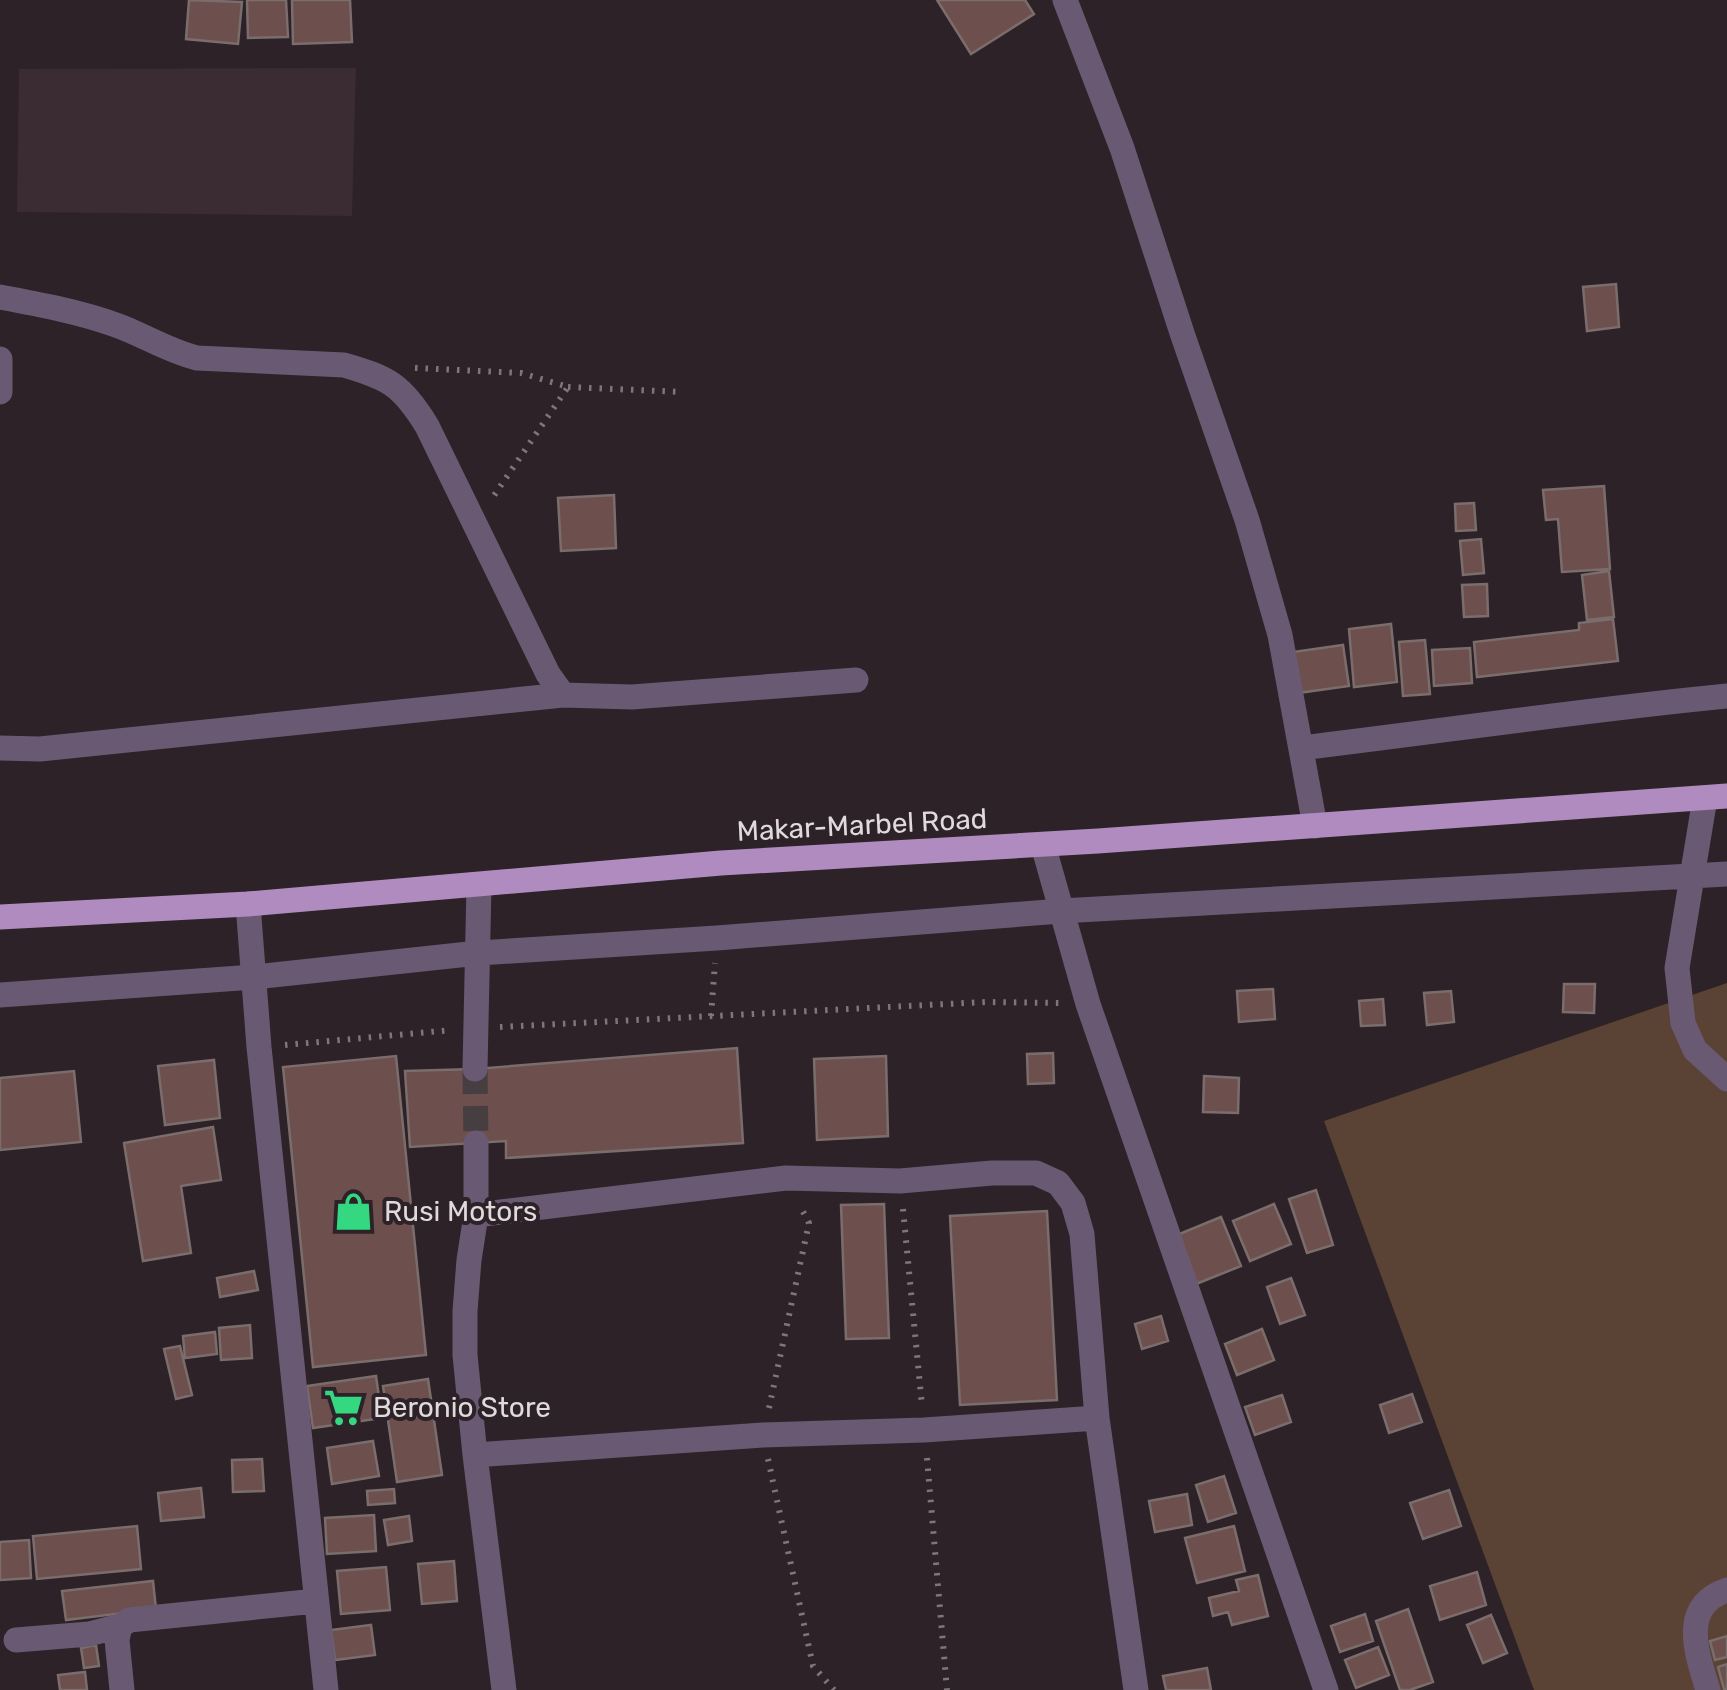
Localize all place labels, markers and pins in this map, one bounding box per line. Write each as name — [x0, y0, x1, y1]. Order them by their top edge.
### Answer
shop icon: Rusi Motors — [333, 1190, 375, 1232]
place label: Rusi Motors — [384, 1195, 537, 1228]
supermarket icon: Beronio Store — [322, 1386, 364, 1428]
place label: Beronio Store — [373, 1391, 551, 1424]

